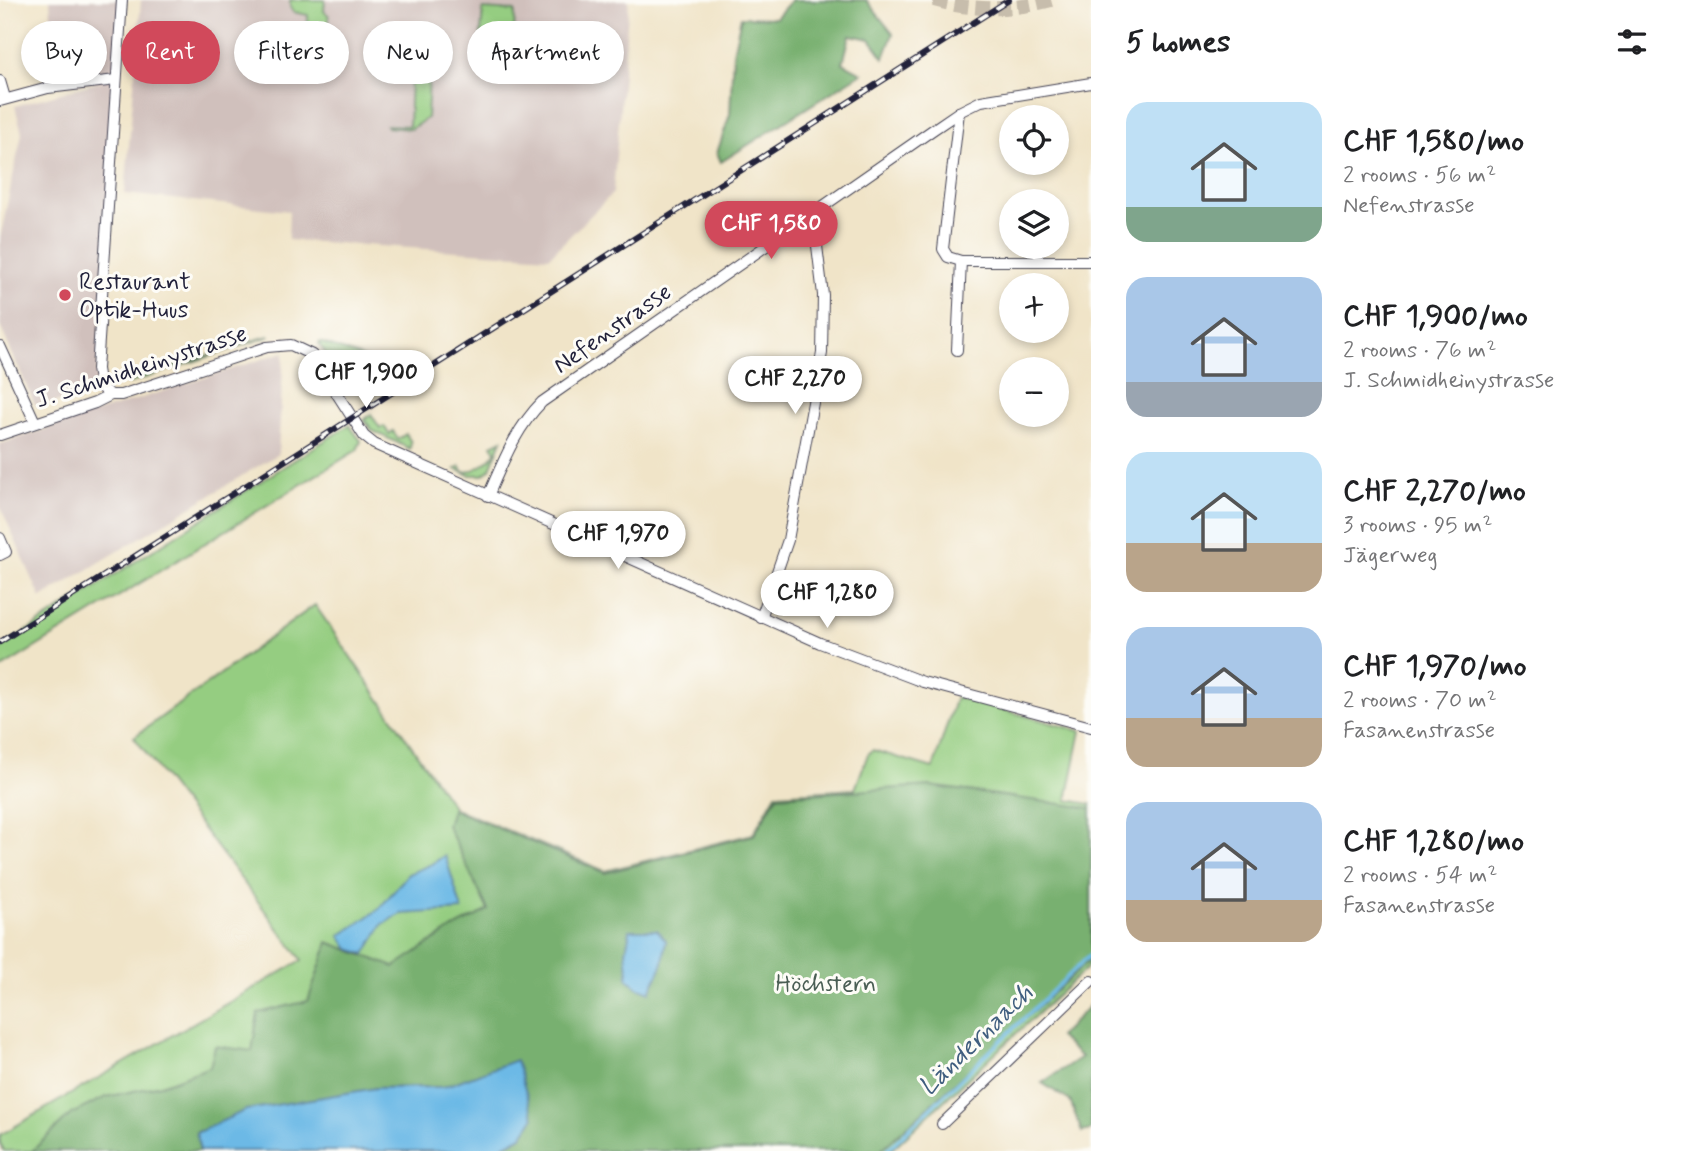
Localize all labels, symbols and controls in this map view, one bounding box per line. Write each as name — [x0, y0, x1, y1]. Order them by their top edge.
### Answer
chip: Buy — [21, 21, 107, 84]
chip: Rent — [121, 21, 220, 84]
chip: Filters — [234, 21, 349, 84]
chip: New — [363, 21, 453, 84]
chip: Apartment — [467, 21, 624, 84]
text: 5 homes — [1126, 23, 1231, 62]
icon: filters — [1613, 23, 1651, 61]
map controls — [999, 105, 1069, 427]
button: locate — [999, 105, 1069, 175]
text: CHF 1,580/mo — [1343, 122, 1524, 161]
icon: home — [1182, 130, 1266, 214]
text: 2 rooms · 56 m² — [1343, 161, 1496, 191]
button: layers — [999, 189, 1069, 259]
text: Nefenstrasse — [1343, 191, 1475, 221]
pin: CHF 1,580 — [691, 202, 851, 261]
text: CHF 1,580 — [721, 209, 821, 239]
place label: Restaurant Optik-Huus — [79, 267, 191, 326]
button: + — [999, 273, 1069, 343]
street label: Nefenstrasse — [548, 277, 678, 381]
marker: Restaurant Optik-Huus — [57, 287, 73, 303]
text: CHF 1,900/mo — [1343, 297, 1528, 336]
icon: home — [1182, 305, 1266, 389]
street label: J. Schmidheinystrasse — [32, 319, 251, 416]
text: 2 rooms · 76 m² — [1343, 336, 1496, 366]
pin: CHF 1,900 — [286, 350, 446, 410]
pin: CHF 2,270 — [715, 356, 875, 416]
button: − — [999, 357, 1069, 427]
text: CHF 1,900 — [314, 358, 418, 388]
text: CHF 2,270 — [744, 364, 846, 394]
text: J. Schmidheinystrasse — [1343, 366, 1555, 396]
text: CHF 2,270/mo — [1343, 472, 1526, 511]
icon: home — [1182, 480, 1266, 564]
text: 3 rooms · 95 m² — [1343, 511, 1492, 541]
pin: CHF 1,970 — [538, 512, 698, 571]
text: CHF 1,970 — [567, 519, 669, 549]
text: Jägerweg — [1343, 541, 1438, 571]
pin: CHF 1,280 — [747, 570, 907, 630]
text: CHF 1,280 — [777, 578, 877, 608]
text: CHF 1,970/mo — [1343, 647, 1527, 686]
icon: home — [1182, 655, 1266, 739]
text: 2 rooms · 70 m² — [1343, 686, 1497, 716]
text: Fasanenstrasse — [1343, 716, 1495, 746]
text: CHF 1,280/mo — [1343, 822, 1524, 861]
icon: home — [1182, 830, 1266, 914]
text: 2 rooms · 54 m² — [1343, 861, 1497, 891]
text: Fasanenstrasse — [1343, 891, 1495, 921]
park label: Höchstern — [776, 969, 876, 1000]
water label: Ländernaach — [912, 977, 1041, 1104]

